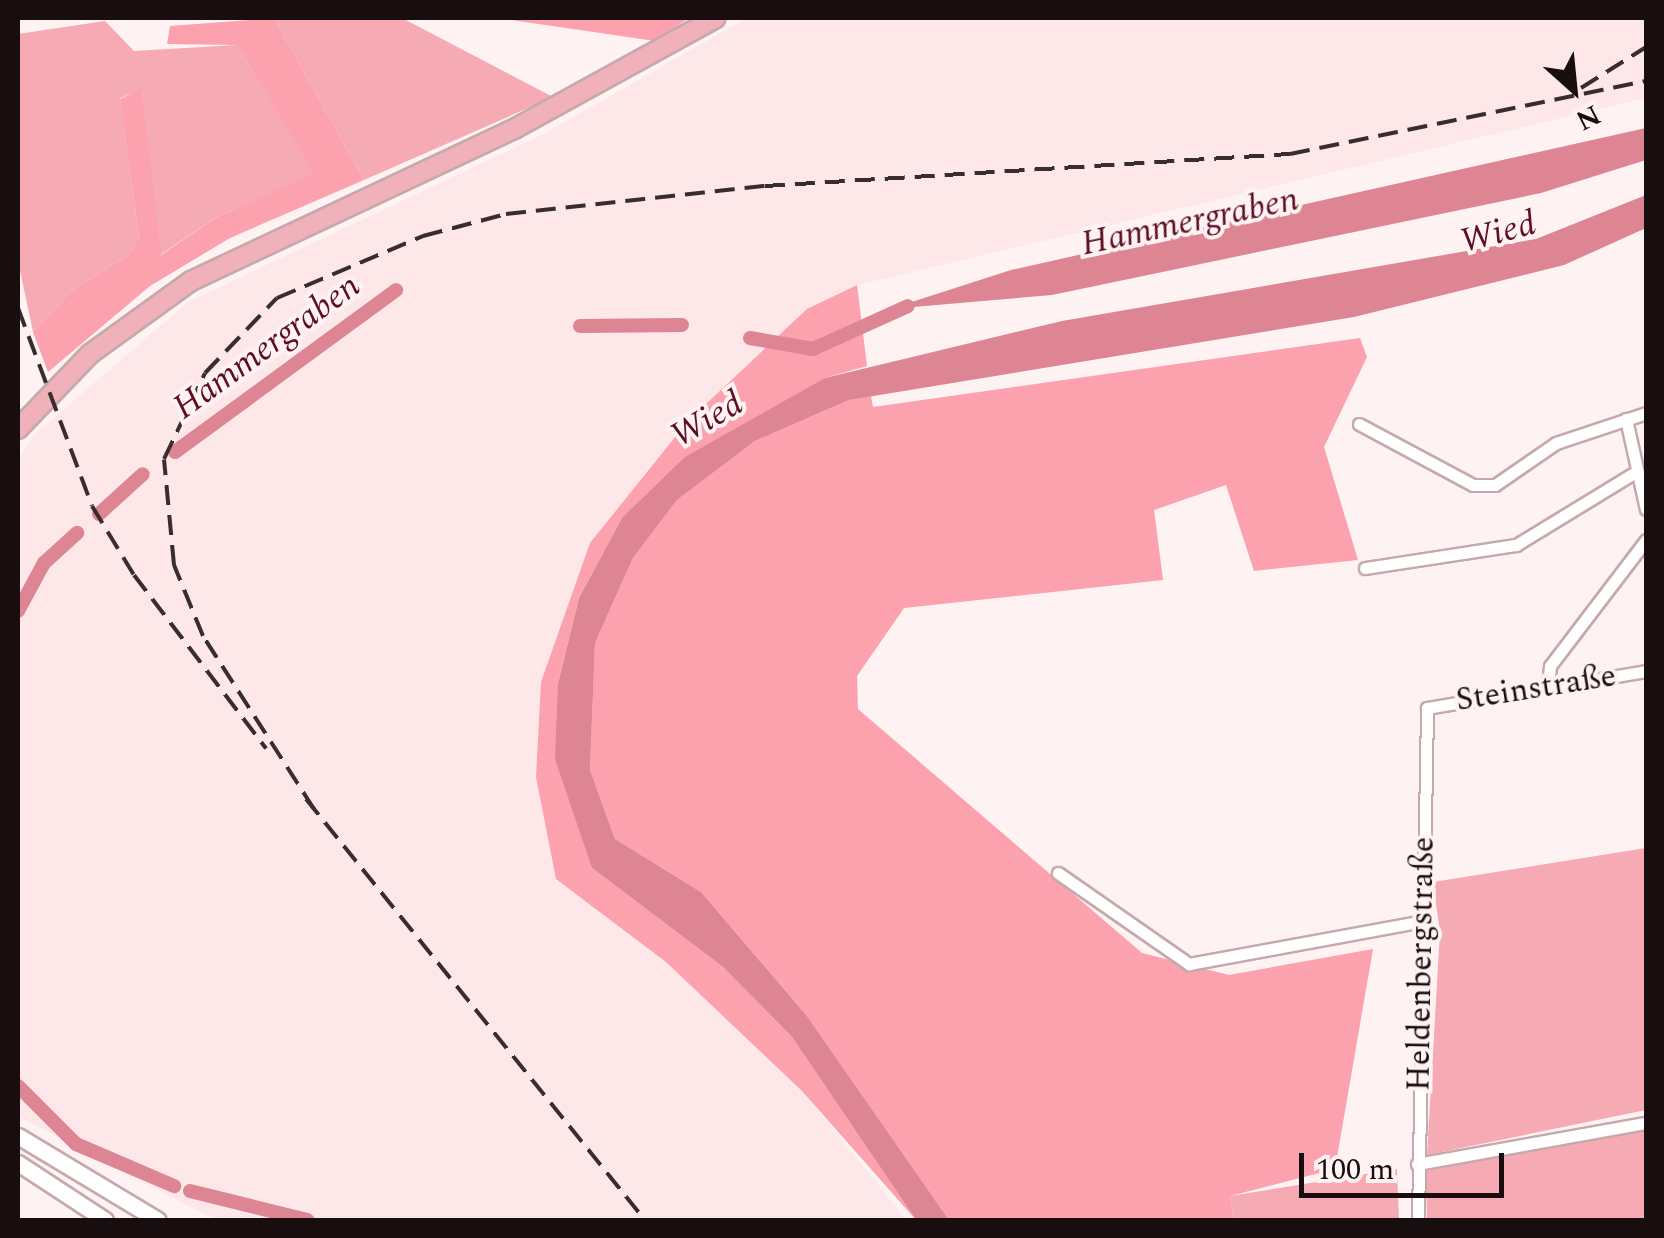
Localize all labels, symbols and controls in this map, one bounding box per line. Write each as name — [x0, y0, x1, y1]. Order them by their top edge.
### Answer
north arrow — [1524, 40, 1624, 140]
text: N — [1568, 93, 1608, 142]
water label: Hammergraben — [1078, 179, 1302, 265]
water label: Wied — [1455, 203, 1541, 263]
water label: Hammergraben — [165, 265, 369, 429]
water label: Wied — [663, 383, 751, 457]
street label: Steinstraße — [1453, 657, 1619, 721]
street label: Heldenbergstraße — [1401, 836, 1443, 1092]
scale bar — [1304, 1133, 1509, 1195]
text: 100 m — [1316, 1147, 1394, 1193]

